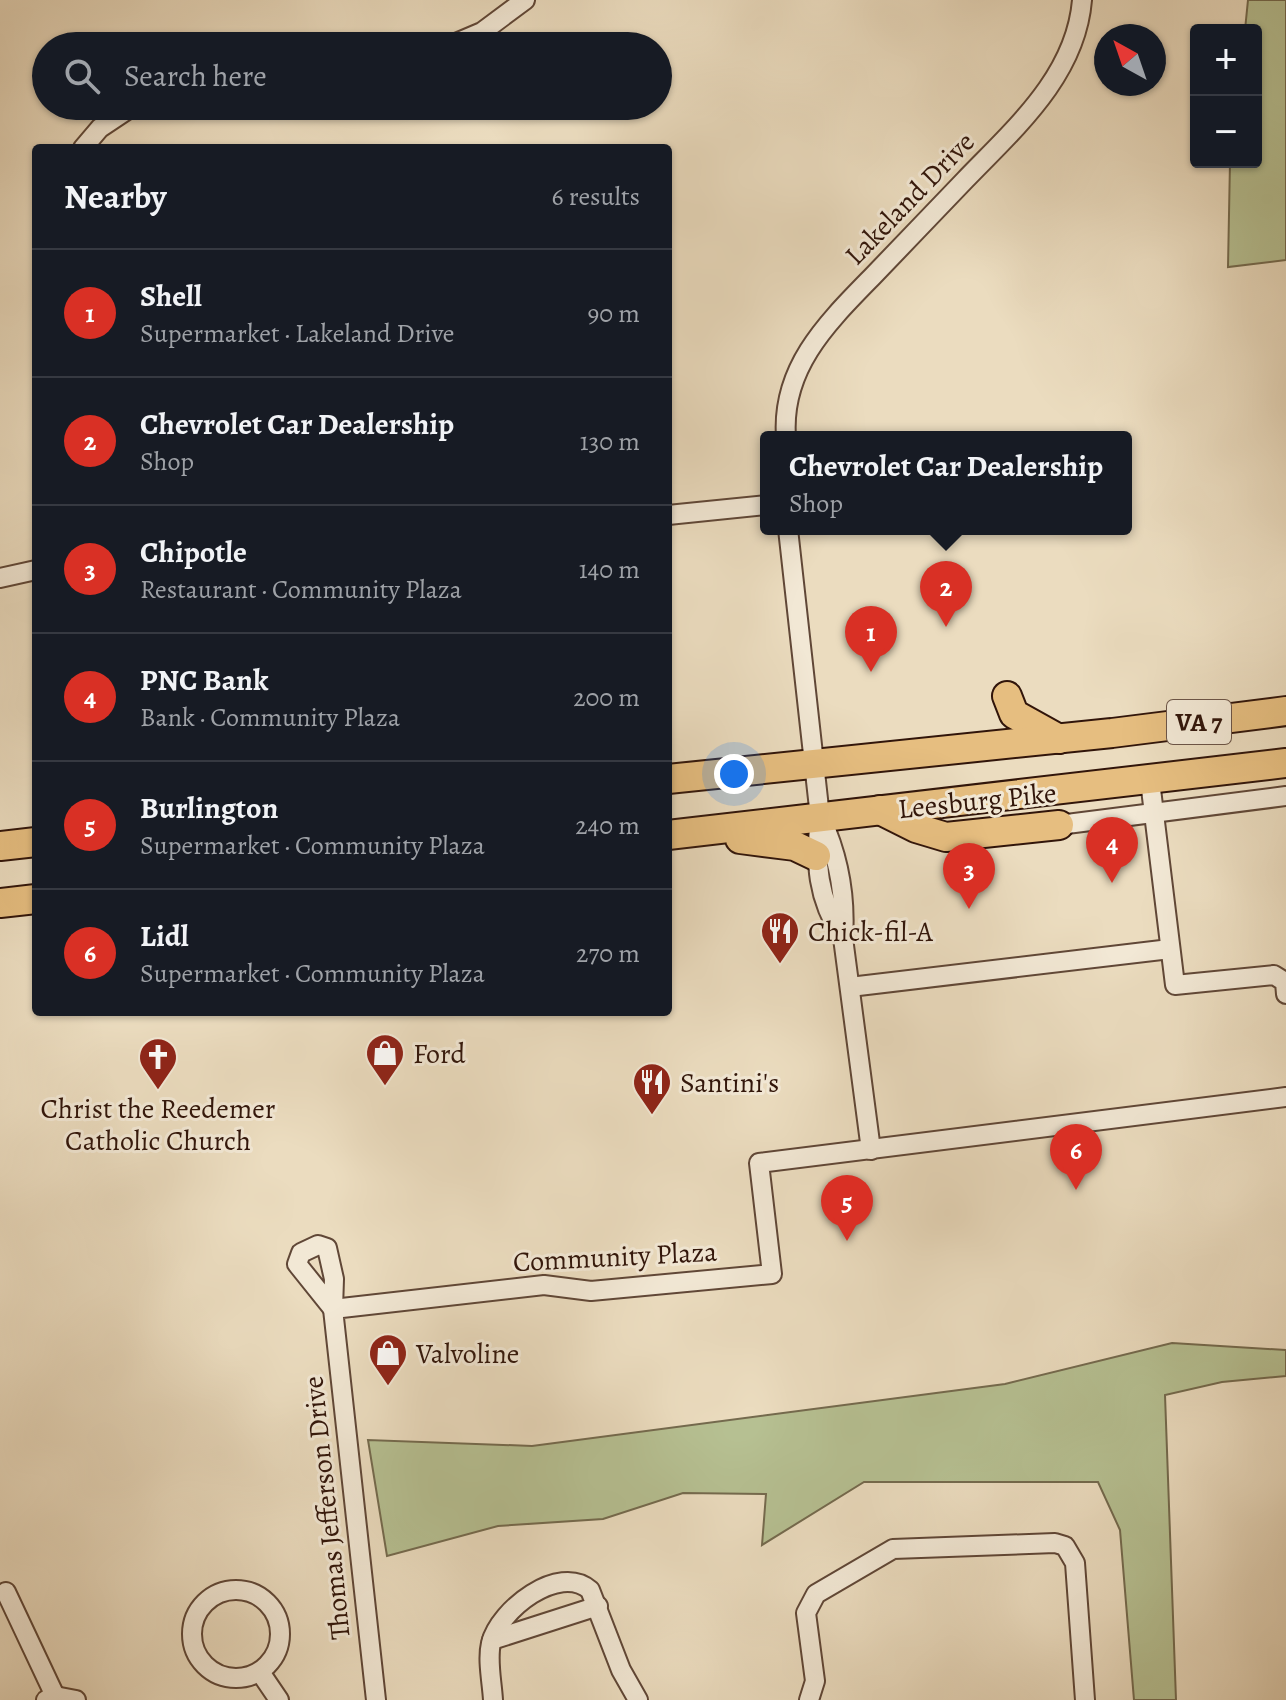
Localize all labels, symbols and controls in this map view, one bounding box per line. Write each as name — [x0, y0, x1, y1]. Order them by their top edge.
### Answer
north arrow — [1094, 24, 1166, 96]
map controls — [1190, 24, 1262, 168]
button: + — [1190, 24, 1262, 96]
search box — [32, 32, 672, 120]
icon: search — [60, 54, 104, 98]
text: Search here — [124, 56, 267, 96]
button: − — [1190, 96, 1262, 168]
street label: Lakeland Drive — [836, 124, 983, 274]
text: Nearby — [64, 173, 167, 220]
text: 6 results — [552, 179, 640, 214]
text: Shell — [140, 276, 202, 316]
text: 1 — [85, 296, 95, 331]
text: 90 m — [588, 296, 640, 331]
text: Supermarket · Lakeland Drive — [140, 316, 455, 351]
text: Chevrolet Car Dealership — [140, 404, 454, 444]
text: 2 — [84, 424, 96, 459]
text: 130 m — [580, 424, 640, 459]
popup — [760, 431, 1132, 535]
text: Shop — [140, 444, 194, 479]
text: Chevrolet Car Dealership — [789, 446, 1103, 486]
text: Shop — [789, 486, 843, 521]
text: Chipotle — [140, 532, 247, 572]
text: 3 — [84, 552, 96, 587]
text: 140 m — [579, 552, 640, 587]
pin: 2 — [920, 561, 972, 627]
text: Restaurant · Community Plaza — [140, 572, 462, 607]
pin: 1 — [845, 606, 897, 672]
text: PNC Bank — [140, 660, 269, 700]
text: 4 — [84, 680, 96, 715]
text: 200 m — [573, 680, 640, 715]
text: Bank · Community Plaza — [140, 700, 400, 735]
road number: VA 7 — [1167, 700, 1231, 744]
your location — [714, 754, 754, 794]
street label: Leesburg Pike — [896, 774, 1058, 828]
text: Burlington — [140, 788, 278, 828]
text: 5 — [84, 808, 96, 843]
text: 240 m — [575, 808, 640, 843]
pin: 4 — [1086, 817, 1138, 883]
text: Supermarket · Community Plaza — [140, 828, 485, 863]
pin: 3 — [943, 843, 995, 909]
restaurant icon: Chick-fil-A — [759, 910, 801, 965]
place label: Chick-fil-A — [808, 913, 933, 951]
text: Lidl — [140, 916, 189, 956]
text: 6 — [84, 936, 96, 971]
text: 270 m — [576, 936, 640, 971]
text: Supermarket · Community Plaza — [140, 956, 485, 991]
shop icon: Ford — [364, 1032, 406, 1087]
place label: Ford — [413, 1035, 466, 1073]
church icon: Christ the Reedemer Catholic Church — [137, 1036, 179, 1091]
restaurant icon: Santini's — [631, 1061, 673, 1116]
place label: Santini's — [680, 1064, 779, 1102]
place label: Christ the Reedemer Catholic Church — [41, 1090, 276, 1160]
pin: 6 — [1050, 1124, 1102, 1190]
pin: 5 — [821, 1175, 873, 1241]
street label: Community Plaza — [512, 1233, 718, 1281]
shop icon: Valvoline — [367, 1332, 409, 1387]
place label: Valvoline — [415, 1335, 519, 1373]
street label: Thomas Jefferson Drive — [294, 1374, 360, 1642]

